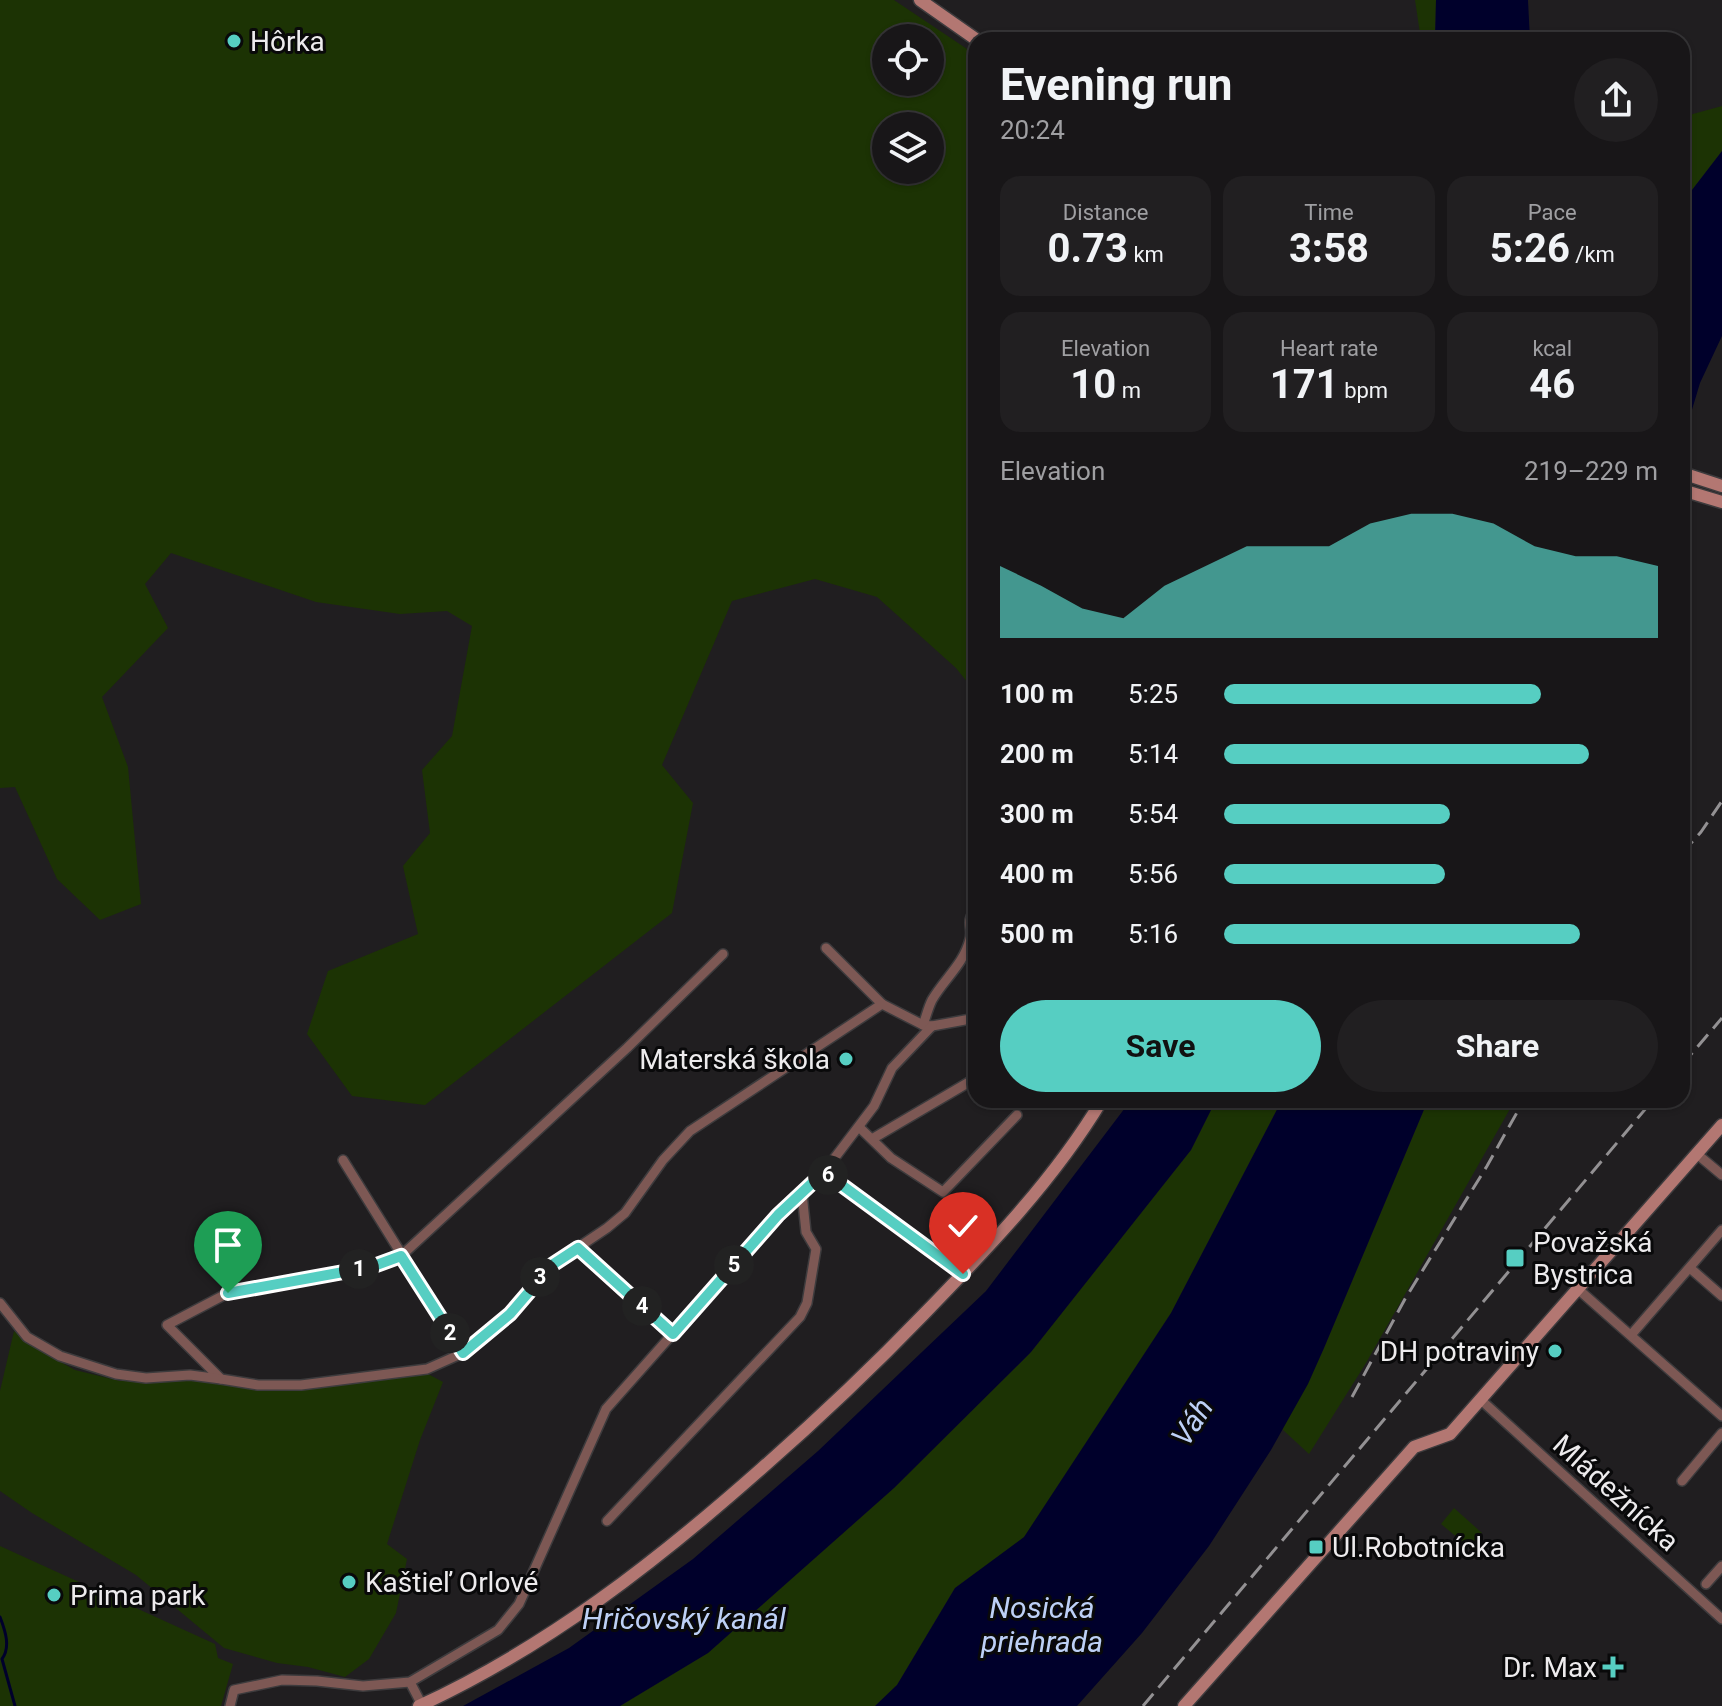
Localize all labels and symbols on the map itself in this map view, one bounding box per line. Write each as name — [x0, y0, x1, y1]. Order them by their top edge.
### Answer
place label: Hôrka — [250, 25, 325, 58]
marker: Hôrka — [225, 32, 243, 50]
place label: Materská škola — [639, 1043, 830, 1076]
marker: Materská škola — [837, 1050, 855, 1068]
pin: 6 — [808, 1155, 848, 1195]
pin — [929, 1192, 997, 1274]
pin — [194, 1211, 262, 1293]
place label: Považská Bystrica — [1533, 1226, 1653, 1291]
pin: 5 — [714, 1245, 754, 1285]
marker: Považská Bystrica — [1504, 1247, 1526, 1269]
pin: 1 — [339, 1249, 379, 1289]
pin: 3 — [520, 1257, 560, 1297]
pin: 4 — [622, 1286, 662, 1326]
pin: 2 — [430, 1313, 470, 1353]
place label: DH potraviny — [1380, 1335, 1539, 1368]
marker: DH potraviny — [1546, 1342, 1564, 1360]
water label: Váh — [1164, 1392, 1220, 1452]
street label: Mládežnícka — [1546, 1428, 1686, 1558]
place label: Ul.Robotnícka — [1332, 1531, 1505, 1564]
marker: Ul.Robotnícka — [1307, 1538, 1325, 1556]
place label: Kaštieľ Orlové — [365, 1566, 538, 1599]
marker: Kaštieľ Orlové — [340, 1573, 358, 1591]
place label: Prima park — [70, 1579, 206, 1612]
marker: Prima park — [45, 1586, 63, 1604]
water label: Nosická priehrada — [980, 1590, 1103, 1659]
water label: Hričovský kanál — [582, 1601, 787, 1636]
place label: Dr. Max — [1503, 1651, 1597, 1684]
marker: Dr. Max — [1604, 1658, 1622, 1676]

